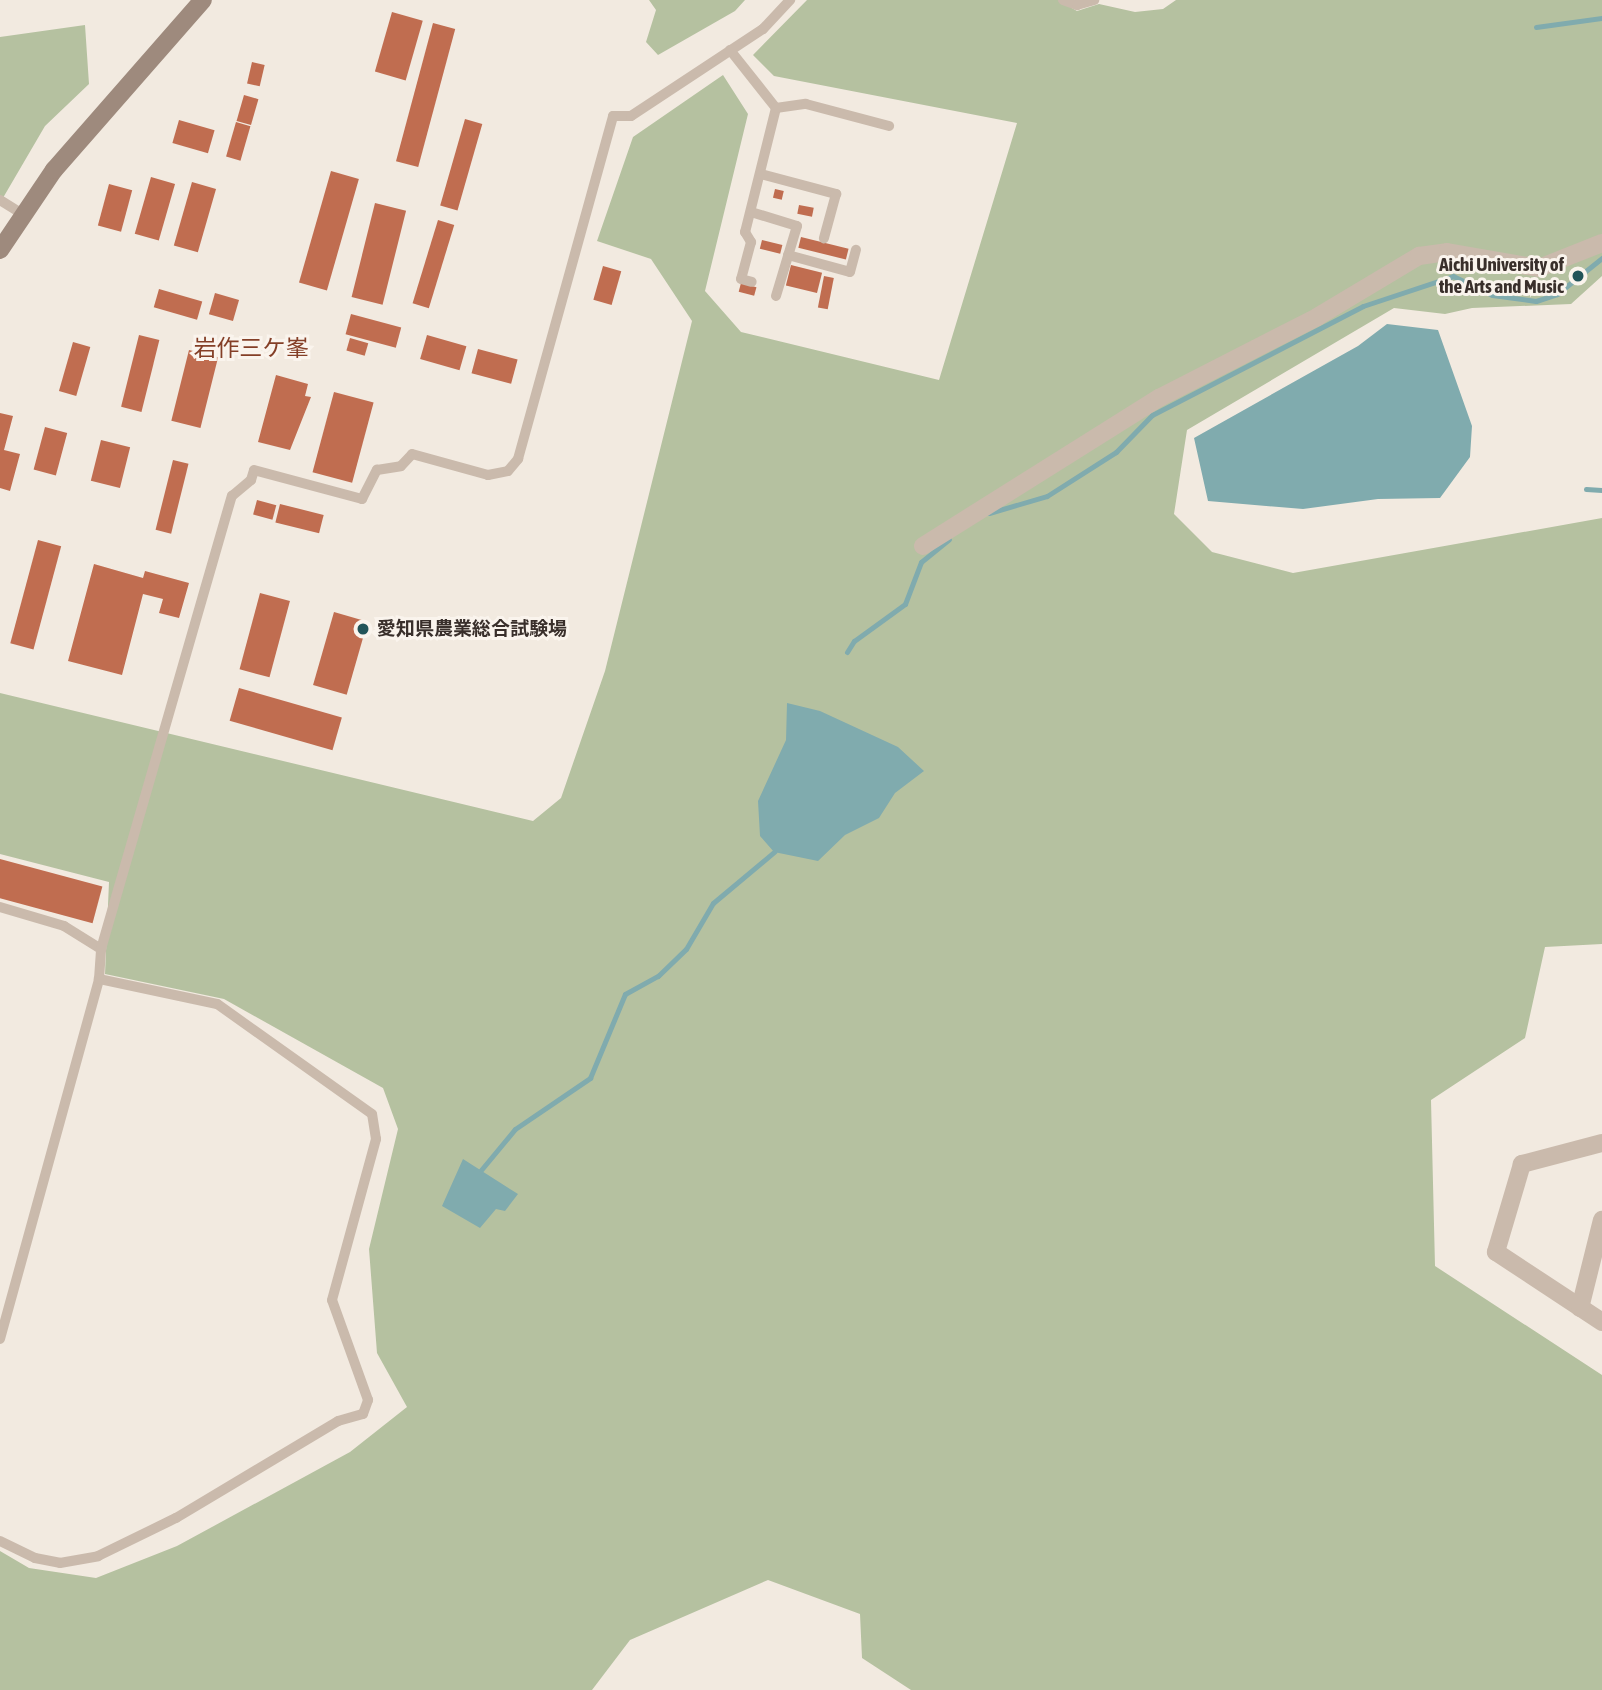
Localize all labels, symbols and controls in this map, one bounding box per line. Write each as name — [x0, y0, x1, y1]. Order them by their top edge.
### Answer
place label: Aichi University of the Arts and Music — [1439, 254, 1564, 298]
marker: Aichi University of the Arts and Music — [1570, 268, 1586, 284]
district label: 岩作三ケ峯 — [194, 334, 308, 362]
place label: 愛知県農業総合試験場 — [377, 618, 567, 640]
marker: 愛知県農業総合試験場 — [355, 621, 371, 637]

